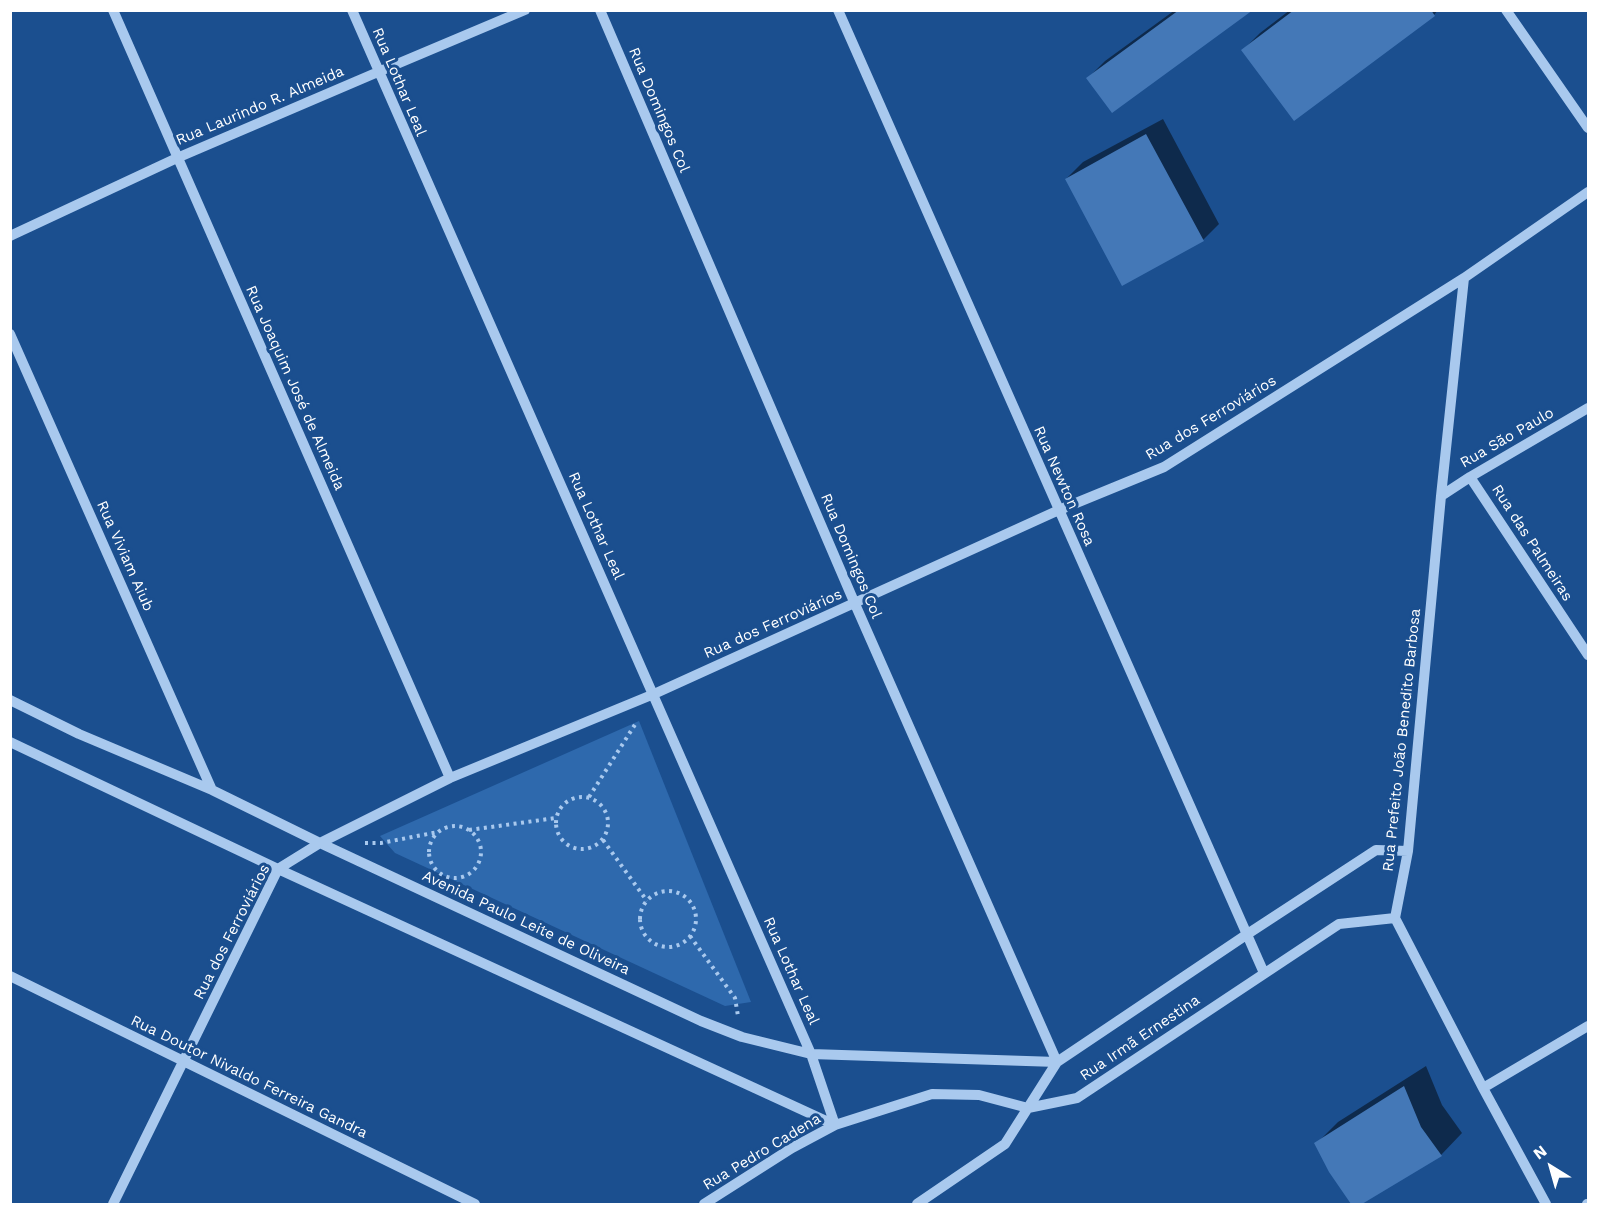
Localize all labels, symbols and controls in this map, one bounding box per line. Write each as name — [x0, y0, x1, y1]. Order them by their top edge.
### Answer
street label: Rua Lothar Leal — [368, 25, 430, 139]
street label: Rua Domingos Col — [625, 45, 693, 175]
street label: Rua Laurindo R. Almeida — [173, 62, 347, 150]
street label: Rua Joaquim José de Almeida — [242, 283, 348, 493]
street label: Rua dos Ferroviários — [1142, 372, 1280, 464]
street label: Rua São Paulo — [1457, 404, 1557, 472]
street label: Rua Newton Rosa — [1029, 423, 1099, 549]
street label: Rua Lothar Leal — [564, 469, 628, 583]
street label: Rua das Palmeiras — [1488, 481, 1576, 605]
street label: Rua Domingos Col — [817, 491, 885, 621]
street label: Rua Viviam Aiub — [93, 498, 157, 614]
street label: Rua dos Ferroviários — [701, 585, 845, 663]
street label: Rua Prefeito João Benedito Barbosa — [1379, 608, 1425, 872]
street label: Rua dos Ferroviários — [190, 861, 274, 1003]
street label: Avenida Paulo Leite de Oliveira — [419, 867, 633, 979]
street label: Rua Lothar Leal — [759, 914, 823, 1028]
street label: Rua Irmã Ernestina — [1077, 991, 1203, 1085]
street label: Rua Doutor Nivaldo Ferreira Gandra — [128, 1012, 370, 1142]
street label: Rua Pedro Cadena — [700, 1110, 824, 1194]
north arrow — [1521, 1137, 1581, 1197]
text: N — [1529, 1141, 1550, 1163]

